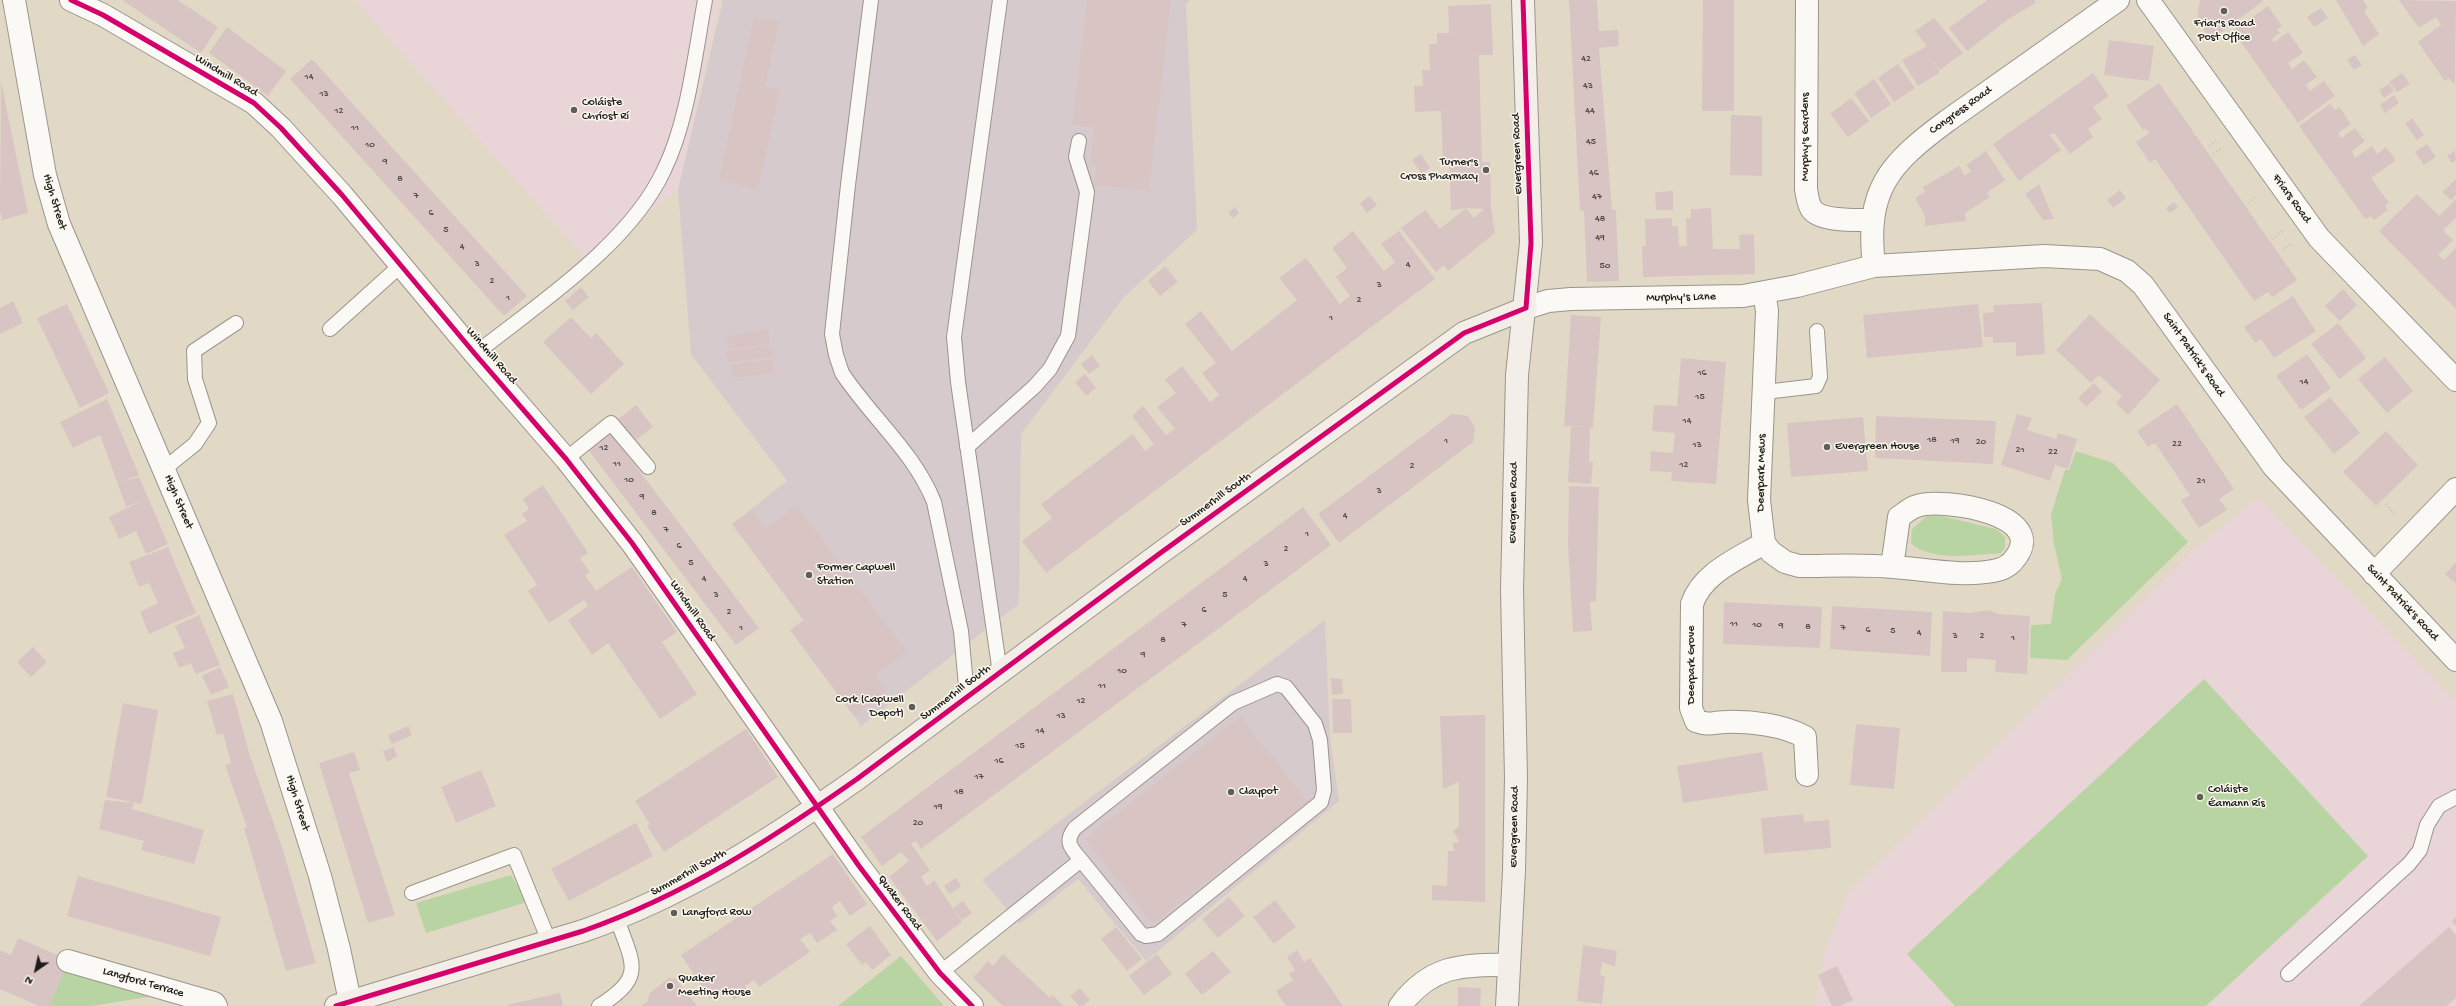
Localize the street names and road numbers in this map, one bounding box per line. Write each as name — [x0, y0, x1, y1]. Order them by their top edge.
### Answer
street label: Windmill Road — [192, 52, 260, 100]
street label: Congress Road — [1927, 84, 1995, 138]
street label: Murphy's Gardens — [1799, 93, 1813, 181]
street label: Evergreen Road — [1509, 113, 1527, 195]
street label: High Street — [39, 172, 69, 232]
street label: Friars Road — [2268, 172, 2314, 226]
street label: Murphy's Lane — [1646, 290, 1716, 306]
street label: Saint Patrick's Road — [2159, 310, 2227, 400]
street label: Windmill Road — [462, 324, 520, 388]
street label: Deerpark Mews — [1754, 434, 1770, 512]
street label: Evergreen Road — [1506, 462, 1522, 544]
street label: Summerhill South — [1178, 469, 1254, 531]
street label: High Street — [160, 473, 196, 531]
street label: Saint Patrick's Road — [2363, 562, 2441, 644]
street label: Windmill Road — [666, 578, 718, 644]
street label: Deerpark Grove — [1685, 626, 1699, 704]
street label: Summerhill South — [918, 662, 994, 724]
street label: High Street — [282, 773, 312, 833]
street label: Evergreen Road — [1507, 786, 1523, 868]
street label: Summerhill South — [649, 846, 729, 900]
street label: Quaker Road — [874, 873, 924, 933]
street label: Langford Terrace — [101, 965, 185, 1001]

